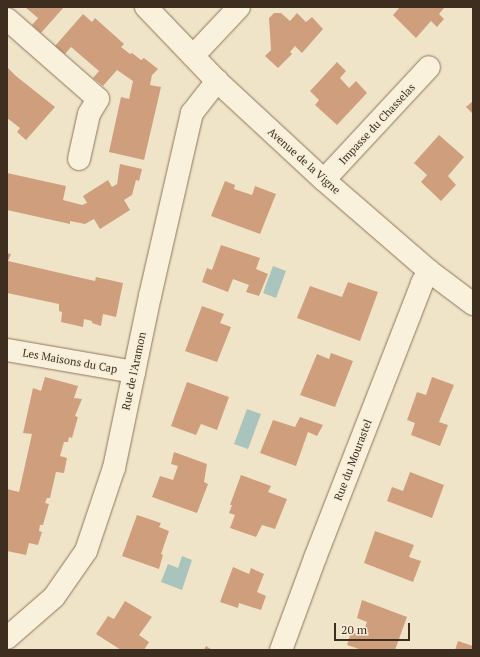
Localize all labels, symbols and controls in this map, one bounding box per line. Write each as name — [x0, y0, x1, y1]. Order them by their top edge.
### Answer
street label: Impasse du Chasselas — [336, 81, 418, 167]
street label: Avenue de la Vigne — [265, 125, 343, 197]
street label: Rue de l'Aramon — [119, 331, 149, 411]
street label: Les Maisons du Cap — [21, 346, 119, 376]
street label: Rue du Mourastel — [331, 417, 375, 503]
scale bar — [336, 615, 412, 641]
text: 20 m — [341, 622, 367, 637]

